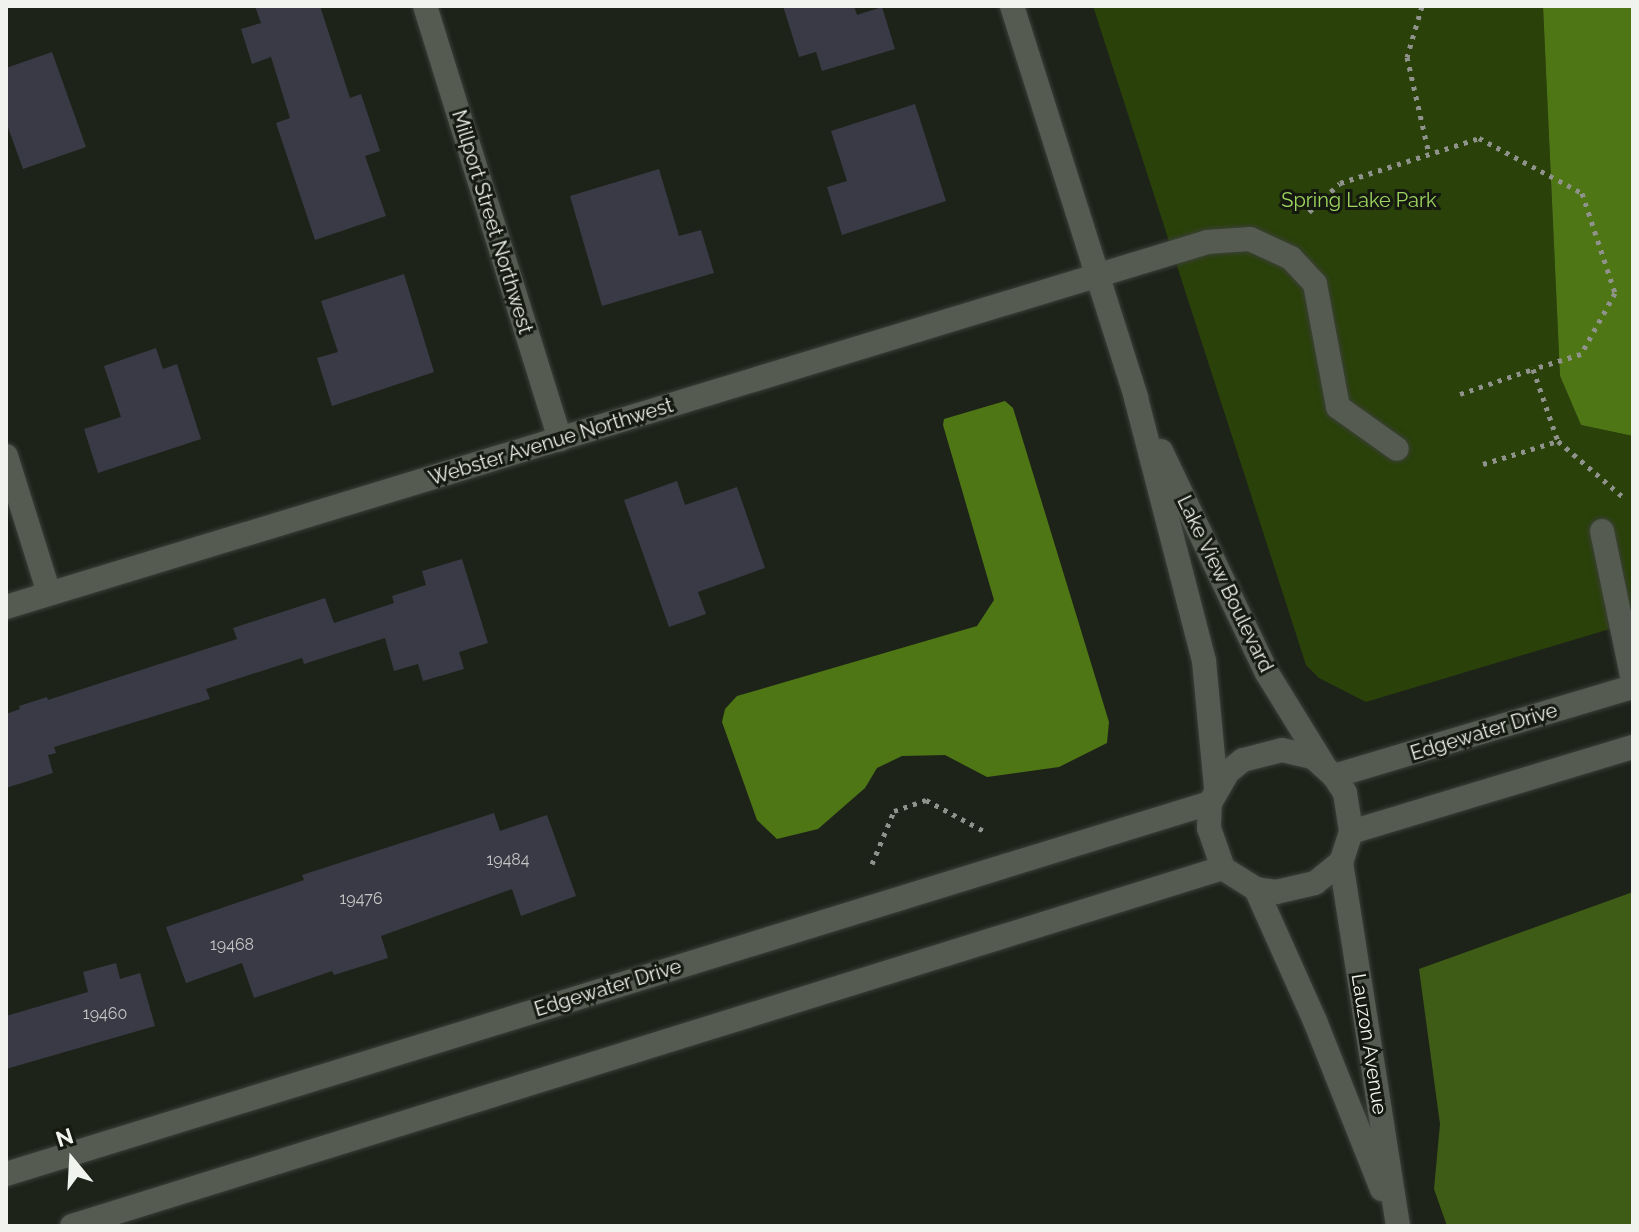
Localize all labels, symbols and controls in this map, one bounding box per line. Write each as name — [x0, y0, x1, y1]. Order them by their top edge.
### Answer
street label: Millport Street Northwest — [447, 107, 537, 337]
park label: Spring Lake Park — [1281, 188, 1437, 212]
street label: Webster Avenue Northwest — [425, 393, 677, 491]
street label: Lake View Boulevard — [1172, 491, 1278, 677]
street label: Edgewater Drive — [1407, 698, 1561, 766]
house number: 19484 — [486, 850, 530, 870]
house number: 19476 — [339, 889, 383, 909]
house number: 19468 — [210, 935, 254, 955]
street label: Edgewater Drive — [531, 954, 685, 1022]
street label: Lauzon Avenue — [1346, 972, 1392, 1116]
house number: 19460 — [83, 1004, 127, 1024]
north arrow — [32, 1120, 112, 1200]
text: N — [53, 1122, 77, 1152]

